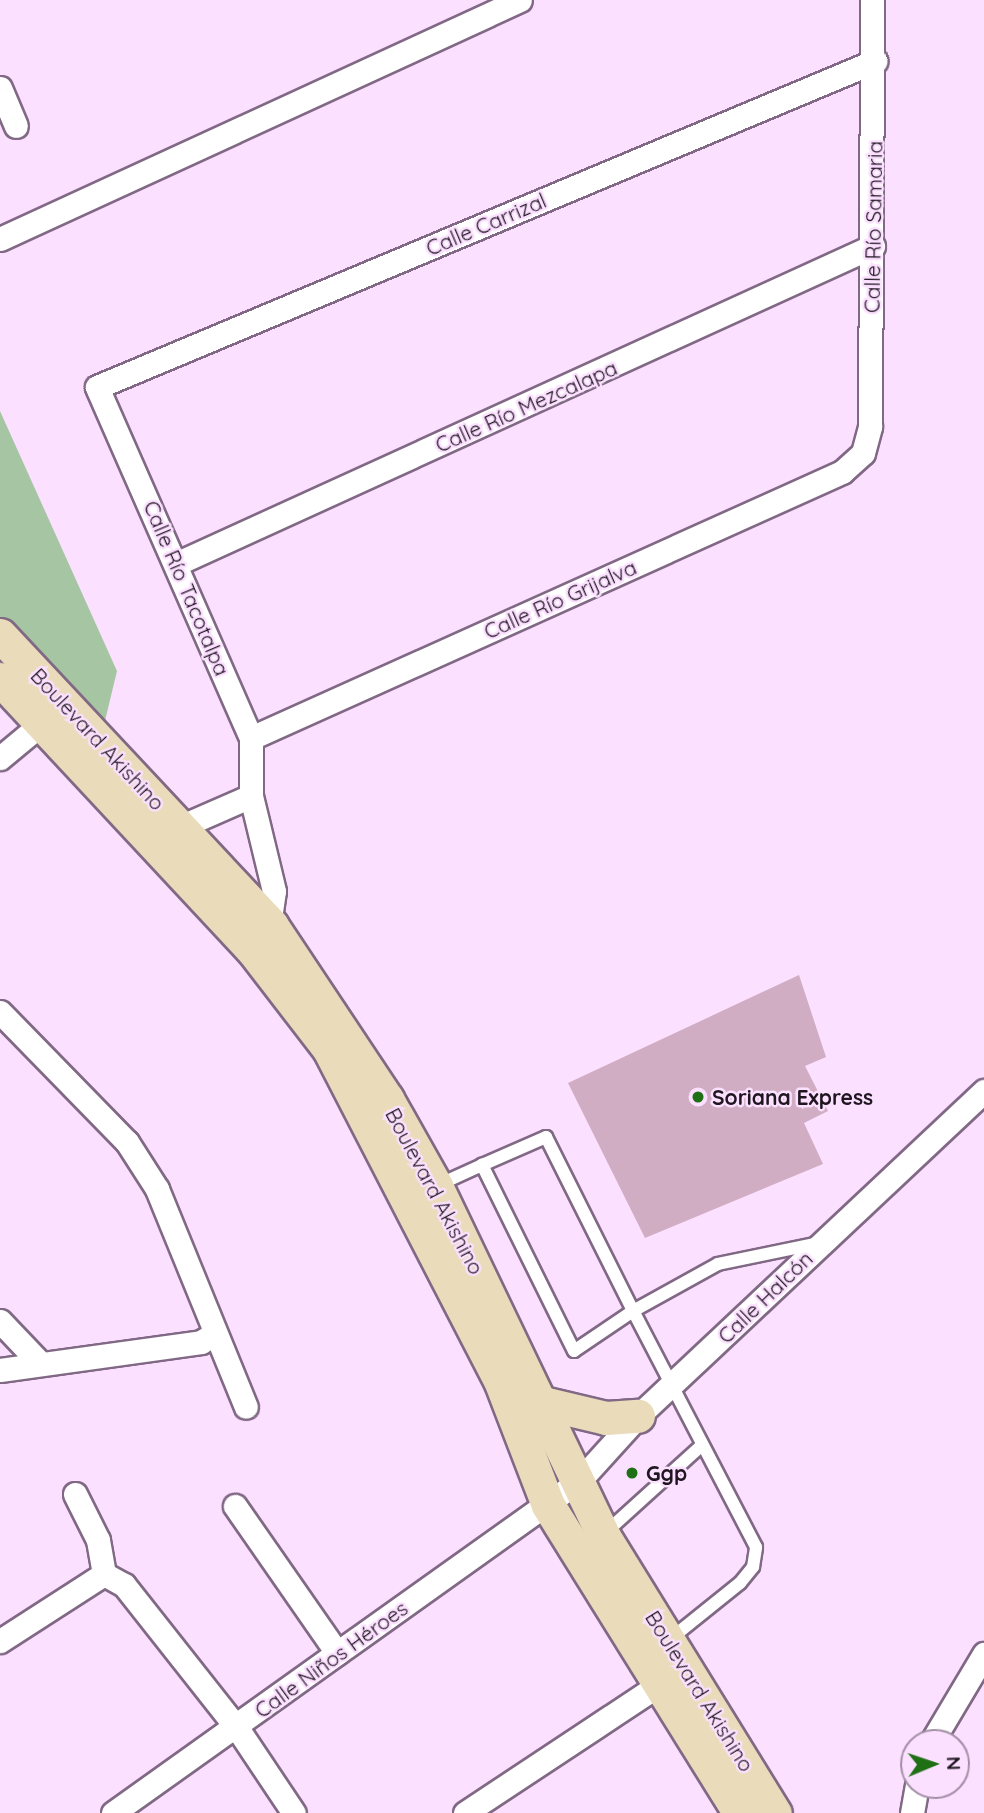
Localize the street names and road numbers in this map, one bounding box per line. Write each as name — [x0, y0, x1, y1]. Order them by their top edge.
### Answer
street label: Calle Río Samaria — [859, 141, 887, 313]
street label: Calle Carrizal — [422, 187, 550, 261]
street label: Calle Río Mezcalapa — [431, 355, 621, 457]
street label: Calle Río Tacotalpa — [139, 497, 235, 679]
street label: Calle Río Grijalva — [480, 554, 640, 644]
street label: Boulevard Akishino — [26, 663, 170, 815]
street label: Boulevard Akishino — [380, 1103, 490, 1279]
street label: Calle Halcón — [712, 1246, 818, 1348]
street label: Calle Niños Héroes — [250, 1595, 412, 1723]
street label: Boulevard Akishino — [640, 1606, 760, 1776]

